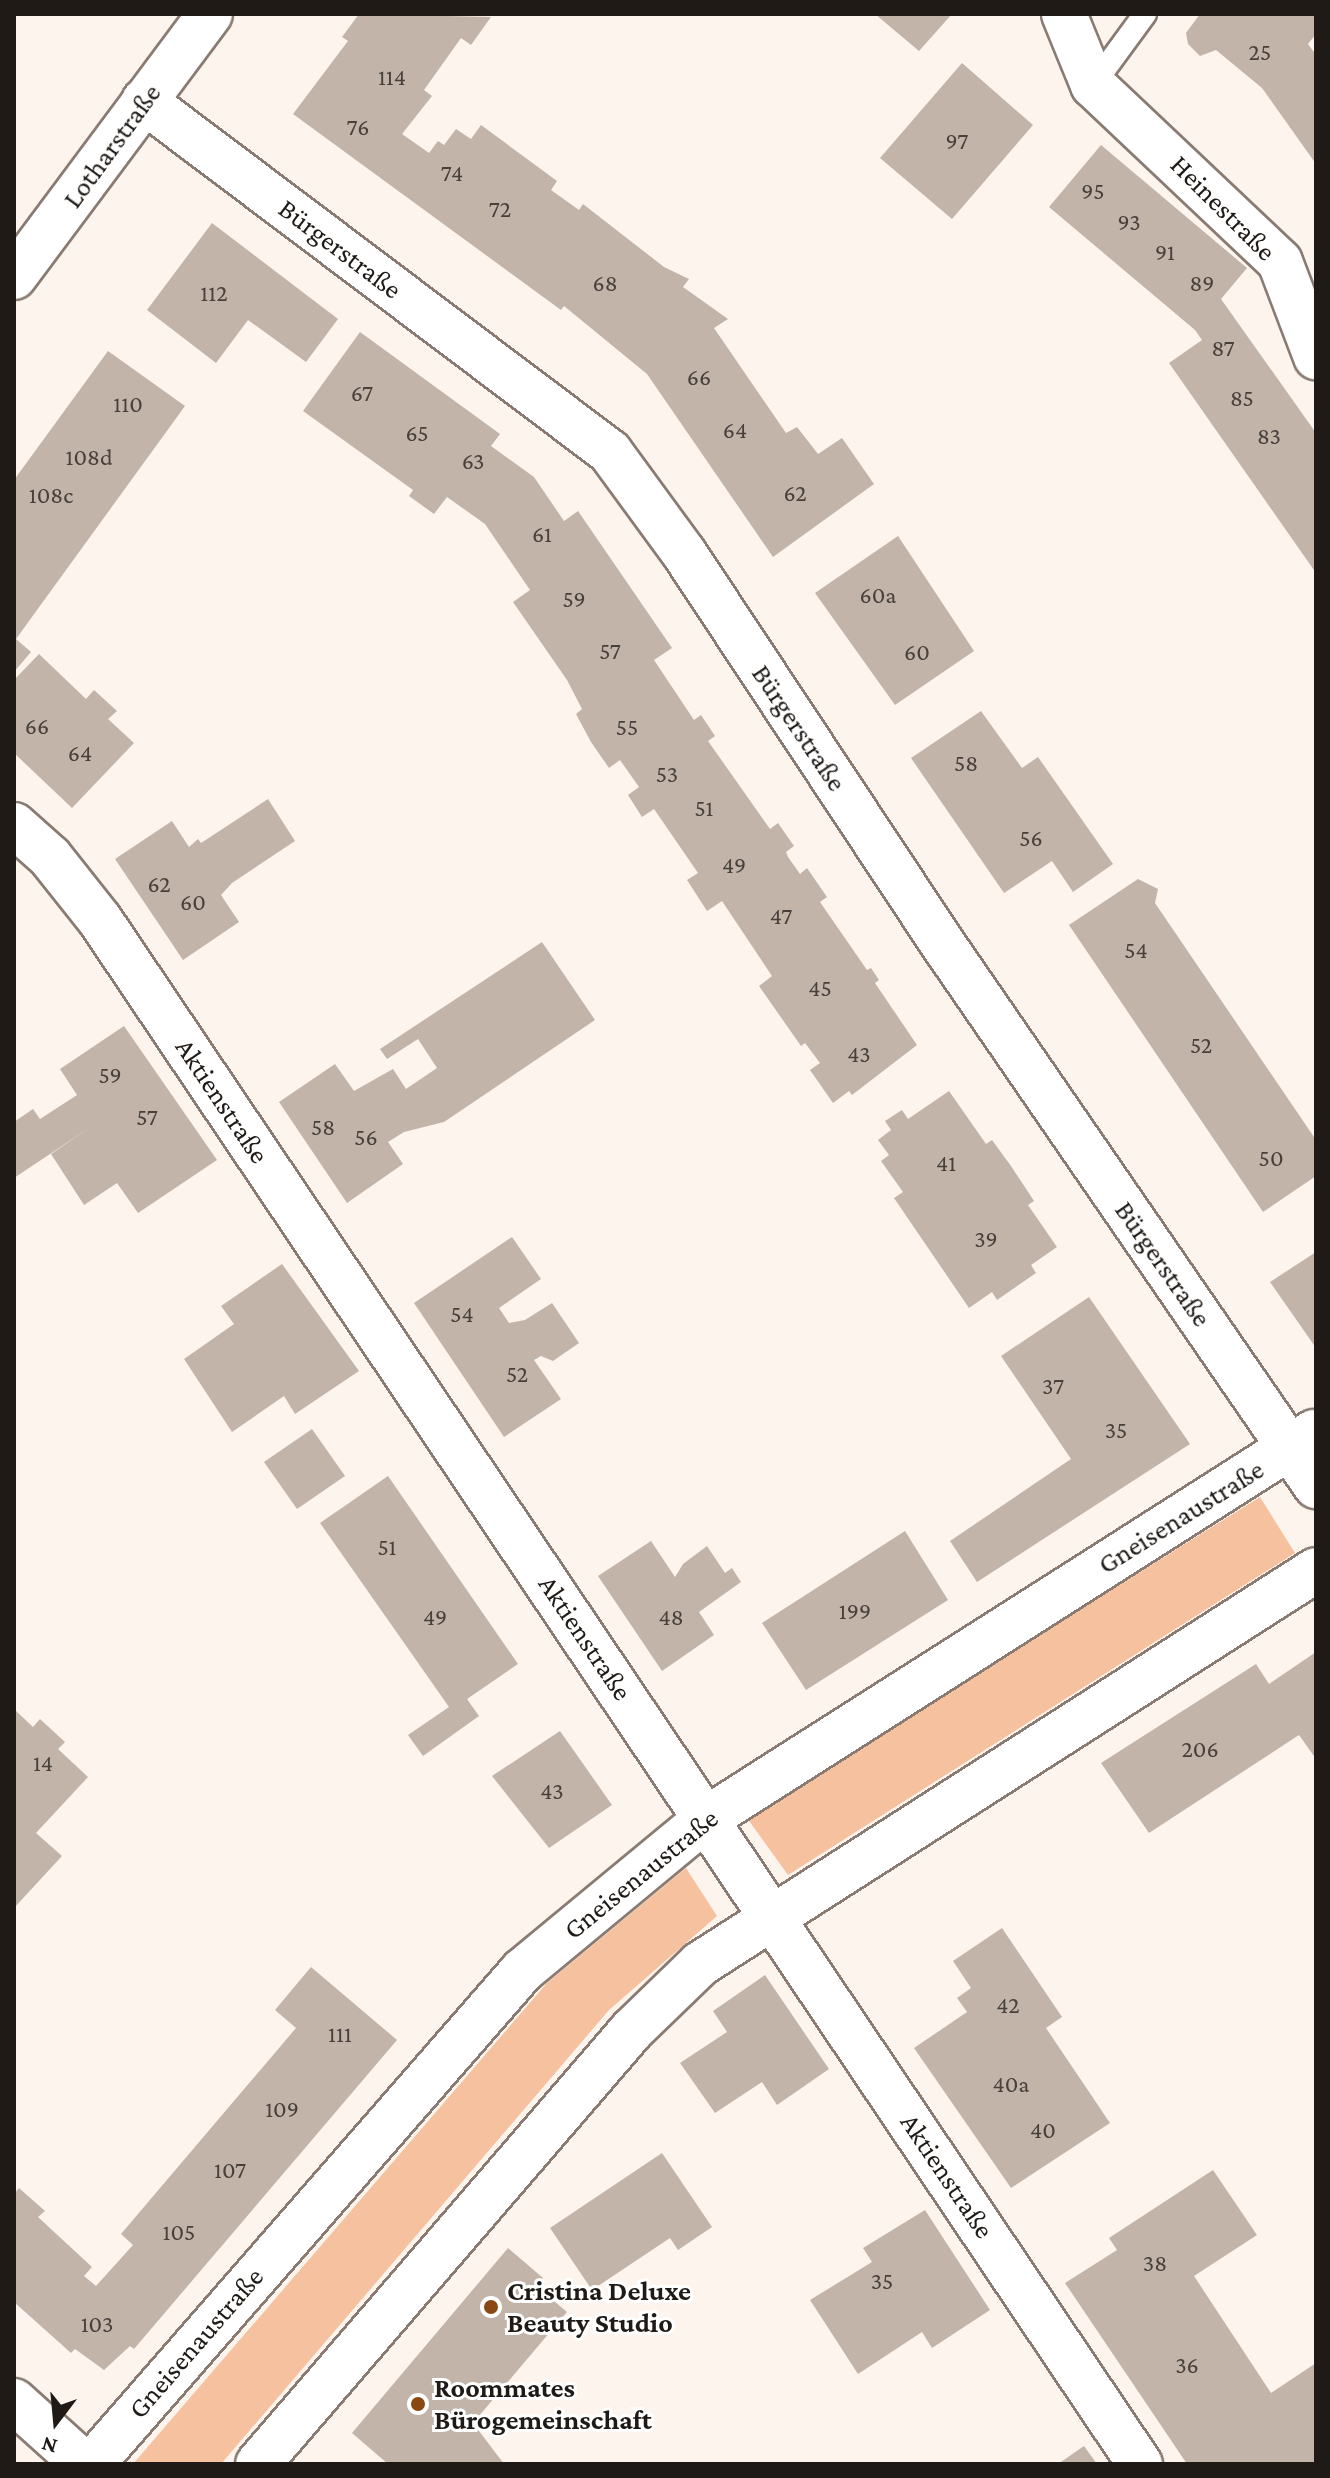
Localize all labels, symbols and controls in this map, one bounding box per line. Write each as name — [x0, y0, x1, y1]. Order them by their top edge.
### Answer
house number: 25 — [1249, 38, 1271, 66]
house number: 114 — [378, 63, 406, 91]
street label: Lotharstraße — [56, 77, 168, 215]
house number: 76 — [346, 113, 370, 141]
house number: 97 — [946, 127, 968, 155]
street label: Heinestraße — [1163, 148, 1283, 268]
house number: 74 — [441, 159, 463, 187]
house number: 95 — [1081, 177, 1105, 205]
street label: Bürgerstraße — [272, 192, 408, 306]
house number: 72 — [489, 195, 511, 223]
house number: 93 — [1117, 208, 1141, 236]
house number: 91 — [1155, 238, 1175, 266]
house number: 68 — [592, 269, 618, 297]
house number: 89 — [1190, 269, 1214, 297]
house number: 112 — [200, 279, 228, 307]
house number: 87 — [1212, 334, 1234, 362]
house number: 66 — [687, 363, 711, 391]
house number: 67 — [351, 379, 373, 407]
house number: 85 — [1230, 384, 1254, 412]
house number: 110 — [113, 390, 143, 418]
house number: 64 — [723, 416, 747, 444]
house number: 65 — [405, 419, 429, 447]
house number: 83 — [1257, 422, 1281, 450]
house number: 108d — [65, 443, 113, 471]
house number: 63 — [462, 447, 484, 475]
house number: 62 — [783, 479, 807, 507]
house number: 108c — [29, 481, 73, 509]
house number: 61 — [532, 520, 552, 548]
house number: 60a — [860, 581, 896, 609]
house number: 59 — [562, 585, 586, 613]
house number: 57 — [599, 637, 621, 665]
house number: 60 — [904, 638, 930, 666]
street label: Bürgerstraße — [744, 658, 854, 798]
house number: 66 — [25, 712, 49, 740]
house number: 55 — [616, 713, 638, 741]
house number: 64 — [68, 739, 92, 767]
house number: 58 — [954, 749, 978, 777]
house number: 53 — [656, 760, 678, 788]
house number: 51 — [694, 794, 714, 822]
house number: 56 — [1019, 824, 1043, 852]
house number: 49 — [722, 851, 746, 879]
house number: 62 — [147, 870, 171, 898]
house number: 60 — [180, 888, 206, 916]
house number: 47 — [770, 902, 792, 930]
house number: 54 — [1124, 936, 1148, 964]
house number: 45 — [808, 974, 832, 1002]
house number: 52 — [1190, 1031, 1212, 1059]
street label: Aktienstraße — [168, 1032, 276, 1170]
house number: 43 — [847, 1040, 871, 1068]
house number: 59 — [98, 1061, 122, 1089]
house number: 57 — [136, 1103, 158, 1131]
house number: 58 — [311, 1113, 335, 1141]
house number: 56 — [354, 1123, 378, 1151]
house number: 50 — [1259, 1144, 1283, 1172]
house number: 41 — [936, 1149, 956, 1177]
street label: Bürgerstraße — [1107, 1195, 1219, 1333]
house number: 39 — [974, 1225, 998, 1253]
house number: 54 — [450, 1300, 474, 1328]
house number: 52 — [506, 1360, 528, 1388]
house number: 37 — [1042, 1372, 1064, 1400]
house number: 35 — [1105, 1416, 1127, 1444]
street label: Gneisenaustraße — [1092, 1453, 1270, 1581]
house number: 51 — [377, 1533, 397, 1561]
street label: Aktienstraße — [531, 1569, 639, 1707]
house number: 199 — [839, 1597, 871, 1625]
house number: 49 — [423, 1603, 447, 1631]
house number: 48 — [658, 1603, 684, 1631]
house number: 206 — [1181, 1735, 1219, 1763]
house number: 14 — [33, 1749, 53, 1777]
house number: 43 — [540, 1777, 564, 1805]
street label: Gneisenaustraße — [557, 1801, 725, 1947]
house number: 42 — [996, 1991, 1020, 2019]
house number: 111 — [328, 2020, 352, 2048]
house number: 40a — [993, 2070, 1029, 2098]
house number: 109 — [265, 2095, 299, 2123]
street label: Aktienstraße — [893, 2107, 1001, 2245]
house number: 40 — [1030, 2116, 1056, 2144]
house number: 107 — [214, 2156, 246, 2184]
house number: 105 — [163, 2218, 195, 2246]
house number: 38 — [1143, 2249, 1167, 2277]
street label: Gneisenaustraße — [121, 2261, 271, 2425]
house number: 35 — [871, 2267, 893, 2295]
place label: Cristina Deluxe Beauty Studio — [507, 2274, 691, 2340]
marker: Cristina Deluxe Beauty Studio — [482, 2298, 500, 2316]
house number: 103 — [81, 2310, 113, 2338]
house number: 36 — [1175, 2351, 1199, 2379]
place label: Roommates Bürogemeinschaft — [434, 2371, 652, 2437]
north arrow — [16, 2382, 96, 2462]
marker: Roommates Bürogemeinschaft — [409, 2395, 427, 2413]
text: N — [39, 2431, 60, 2460]

